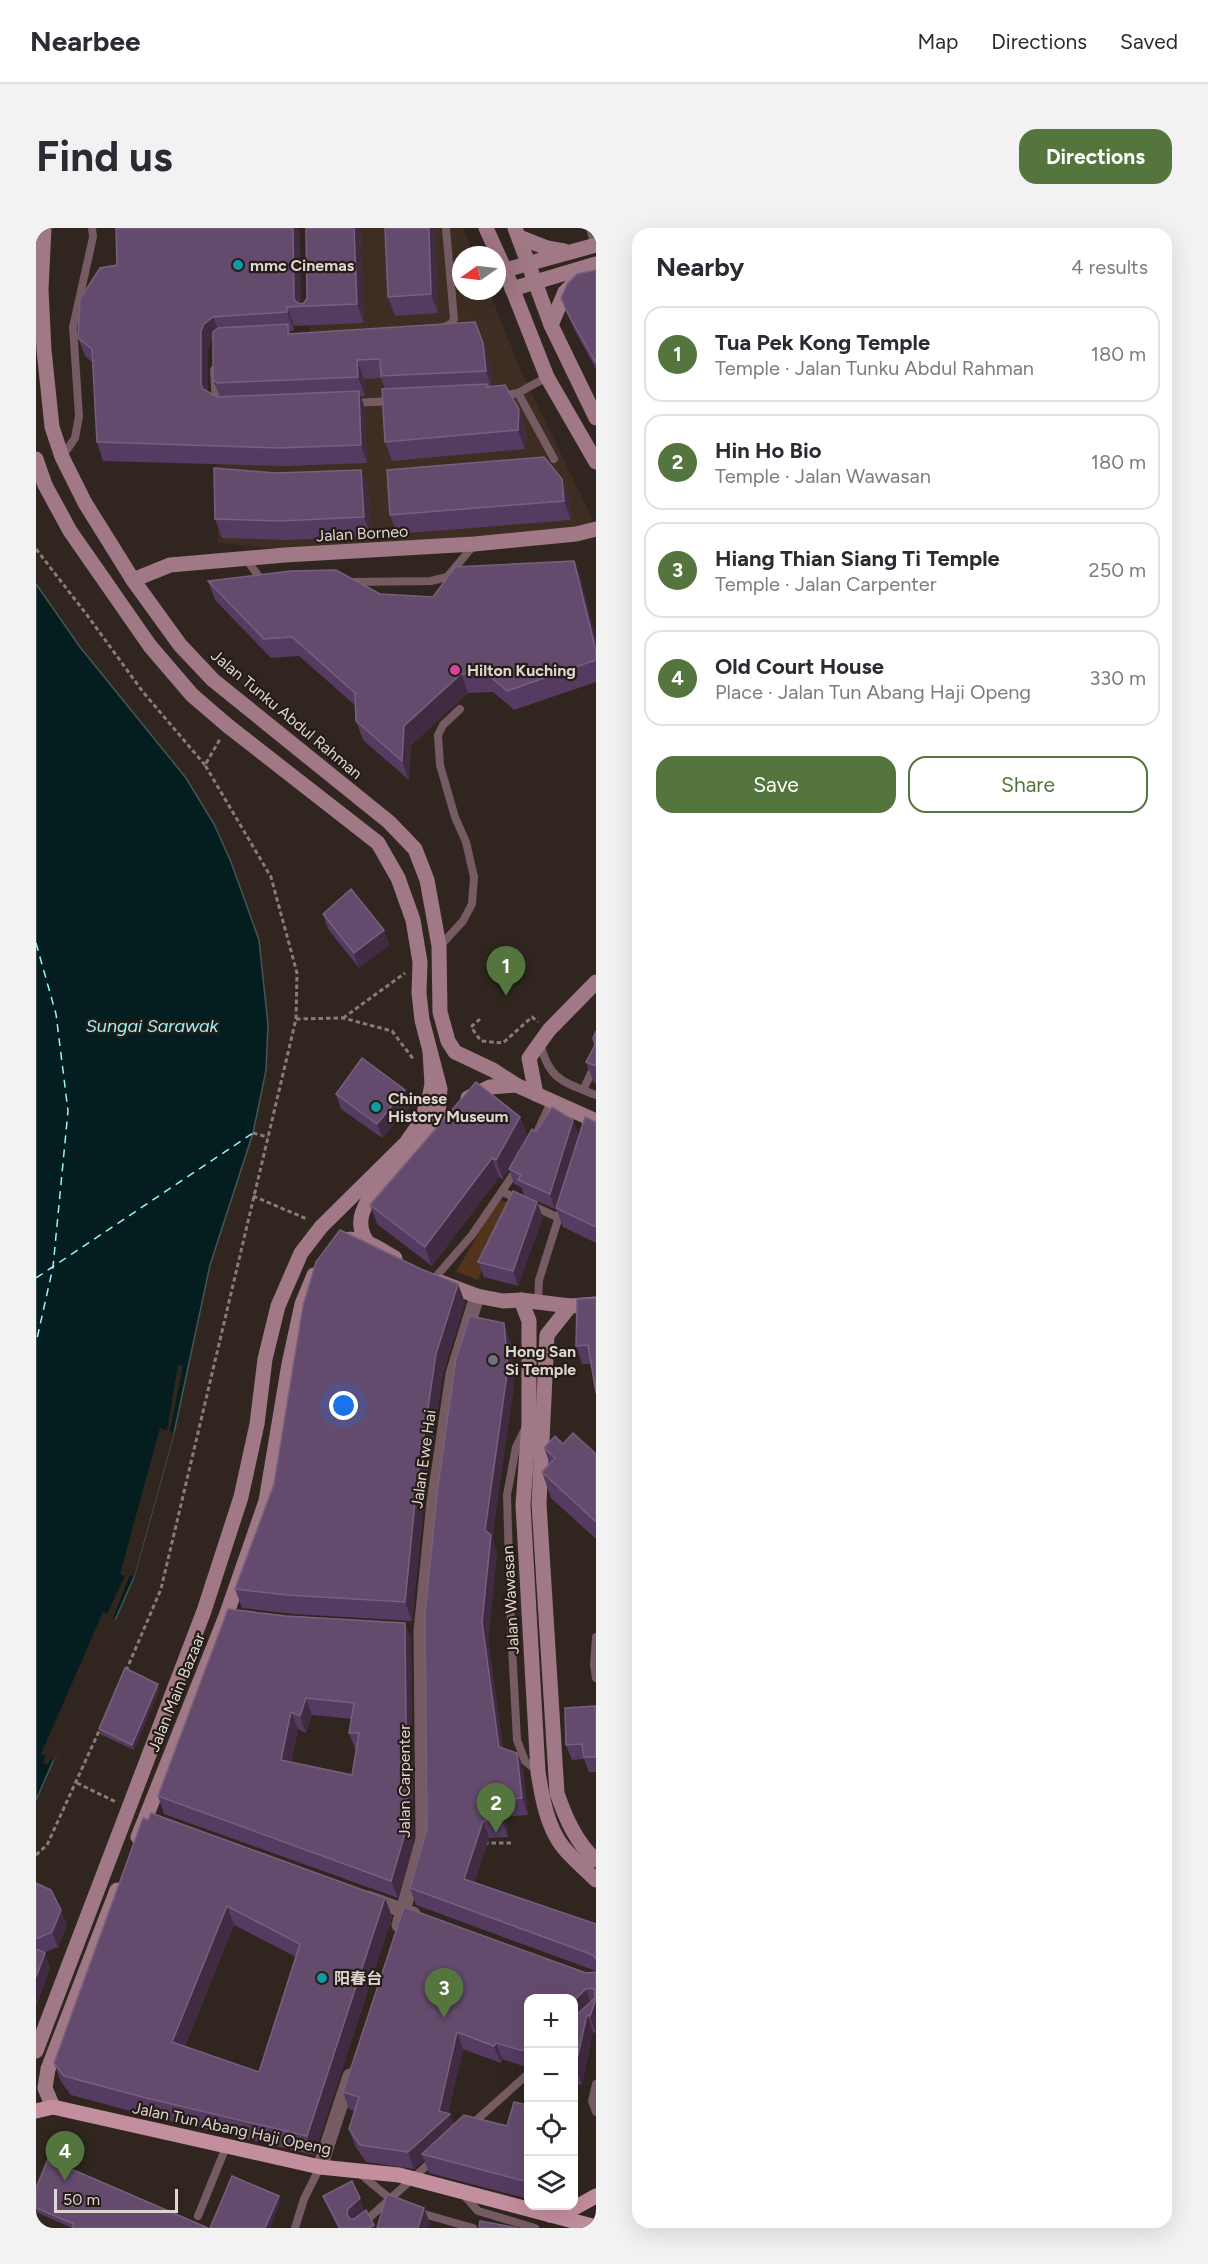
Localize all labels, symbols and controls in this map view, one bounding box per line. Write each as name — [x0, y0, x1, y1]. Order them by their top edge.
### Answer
text: Nearbee — [30, 24, 140, 58]
text: Map — [917, 29, 958, 54]
text: Directions — [991, 29, 1087, 54]
text: Saved — [1120, 29, 1178, 54]
button: Directions — [1019, 129, 1172, 184]
text: Find us — [36, 131, 173, 182]
north arrow — [452, 246, 506, 300]
text: Nearby — [656, 251, 744, 283]
text: 4 results — [1071, 255, 1148, 279]
place label: mmc Cinemas — [250, 256, 355, 275]
marker: mmc Cinemas — [231, 258, 245, 272]
text: Tua Pek Kong Temple — [715, 329, 930, 356]
text: 1 — [673, 342, 682, 366]
text: 180 m — [1091, 342, 1146, 366]
text: Temple · Jalan Tunku Abdul Rahman — [715, 356, 1034, 380]
text: Hin Ho Bio — [715, 437, 822, 464]
text: 2 — [672, 450, 683, 474]
text: 180 m — [1091, 450, 1146, 474]
text: Temple · Jalan Wawasan — [715, 464, 931, 488]
street label: Jalan Borneo — [315, 522, 409, 545]
text: Hiang Thian Siang Ti Temple — [715, 545, 1000, 572]
text: 3 — [672, 558, 683, 582]
text: 250 m — [1089, 558, 1146, 582]
text: Temple · Jalan Carpenter — [715, 572, 937, 596]
street label: Jalan Tunku Abdul Rahman — [207, 646, 366, 783]
text: Old Court House — [715, 653, 884, 680]
place label: Hilton Kuching — [467, 661, 576, 680]
marker: Hilton Kuching — [448, 663, 462, 677]
text: 4 — [671, 666, 684, 690]
text: 330 m — [1089, 666, 1146, 690]
text: Place · Jalan Tun Abang Haji Openg — [715, 680, 1031, 704]
button: Save — [656, 756, 896, 813]
button: Share — [908, 756, 1148, 813]
pin: 1 — [486, 946, 526, 996]
water label: Sungai Sarawak — [86, 1015, 219, 1037]
place label: Chinese History Museum — [388, 1089, 509, 1126]
marker: Chinese History Museum — [369, 1100, 383, 1114]
place label: Hong San Si Temple — [505, 1342, 576, 1379]
marker: Hong San Si Temple — [486, 1353, 500, 1367]
your location — [329, 1391, 358, 1420]
street label: Jalan Ewe Hai — [407, 1409, 440, 1510]
street label: Jalan Wawasan — [498, 1545, 523, 1655]
street label: Jalan Main Bazaar — [144, 1629, 209, 1755]
street label: Jalan Carpenter — [395, 1724, 414, 1838]
pin: 2 — [476, 1784, 516, 1833]
pin: 3 — [424, 1968, 464, 2018]
place label: 阳春台 — [334, 1969, 382, 1988]
marker: 阳春台 — [315, 1971, 329, 1985]
map controls — [524, 1994, 578, 2210]
button: + — [524, 1994, 578, 2048]
button: − — [524, 2048, 578, 2102]
street label: Jalan Tun Abang Haji Openg — [131, 2098, 333, 2159]
button: locate — [524, 2102, 578, 2156]
pin: 4 — [45, 2132, 84, 2181]
button: layers — [524, 2156, 578, 2210]
scale bar — [54, 2186, 178, 2214]
text: 50 m — [63, 2190, 100, 2209]

